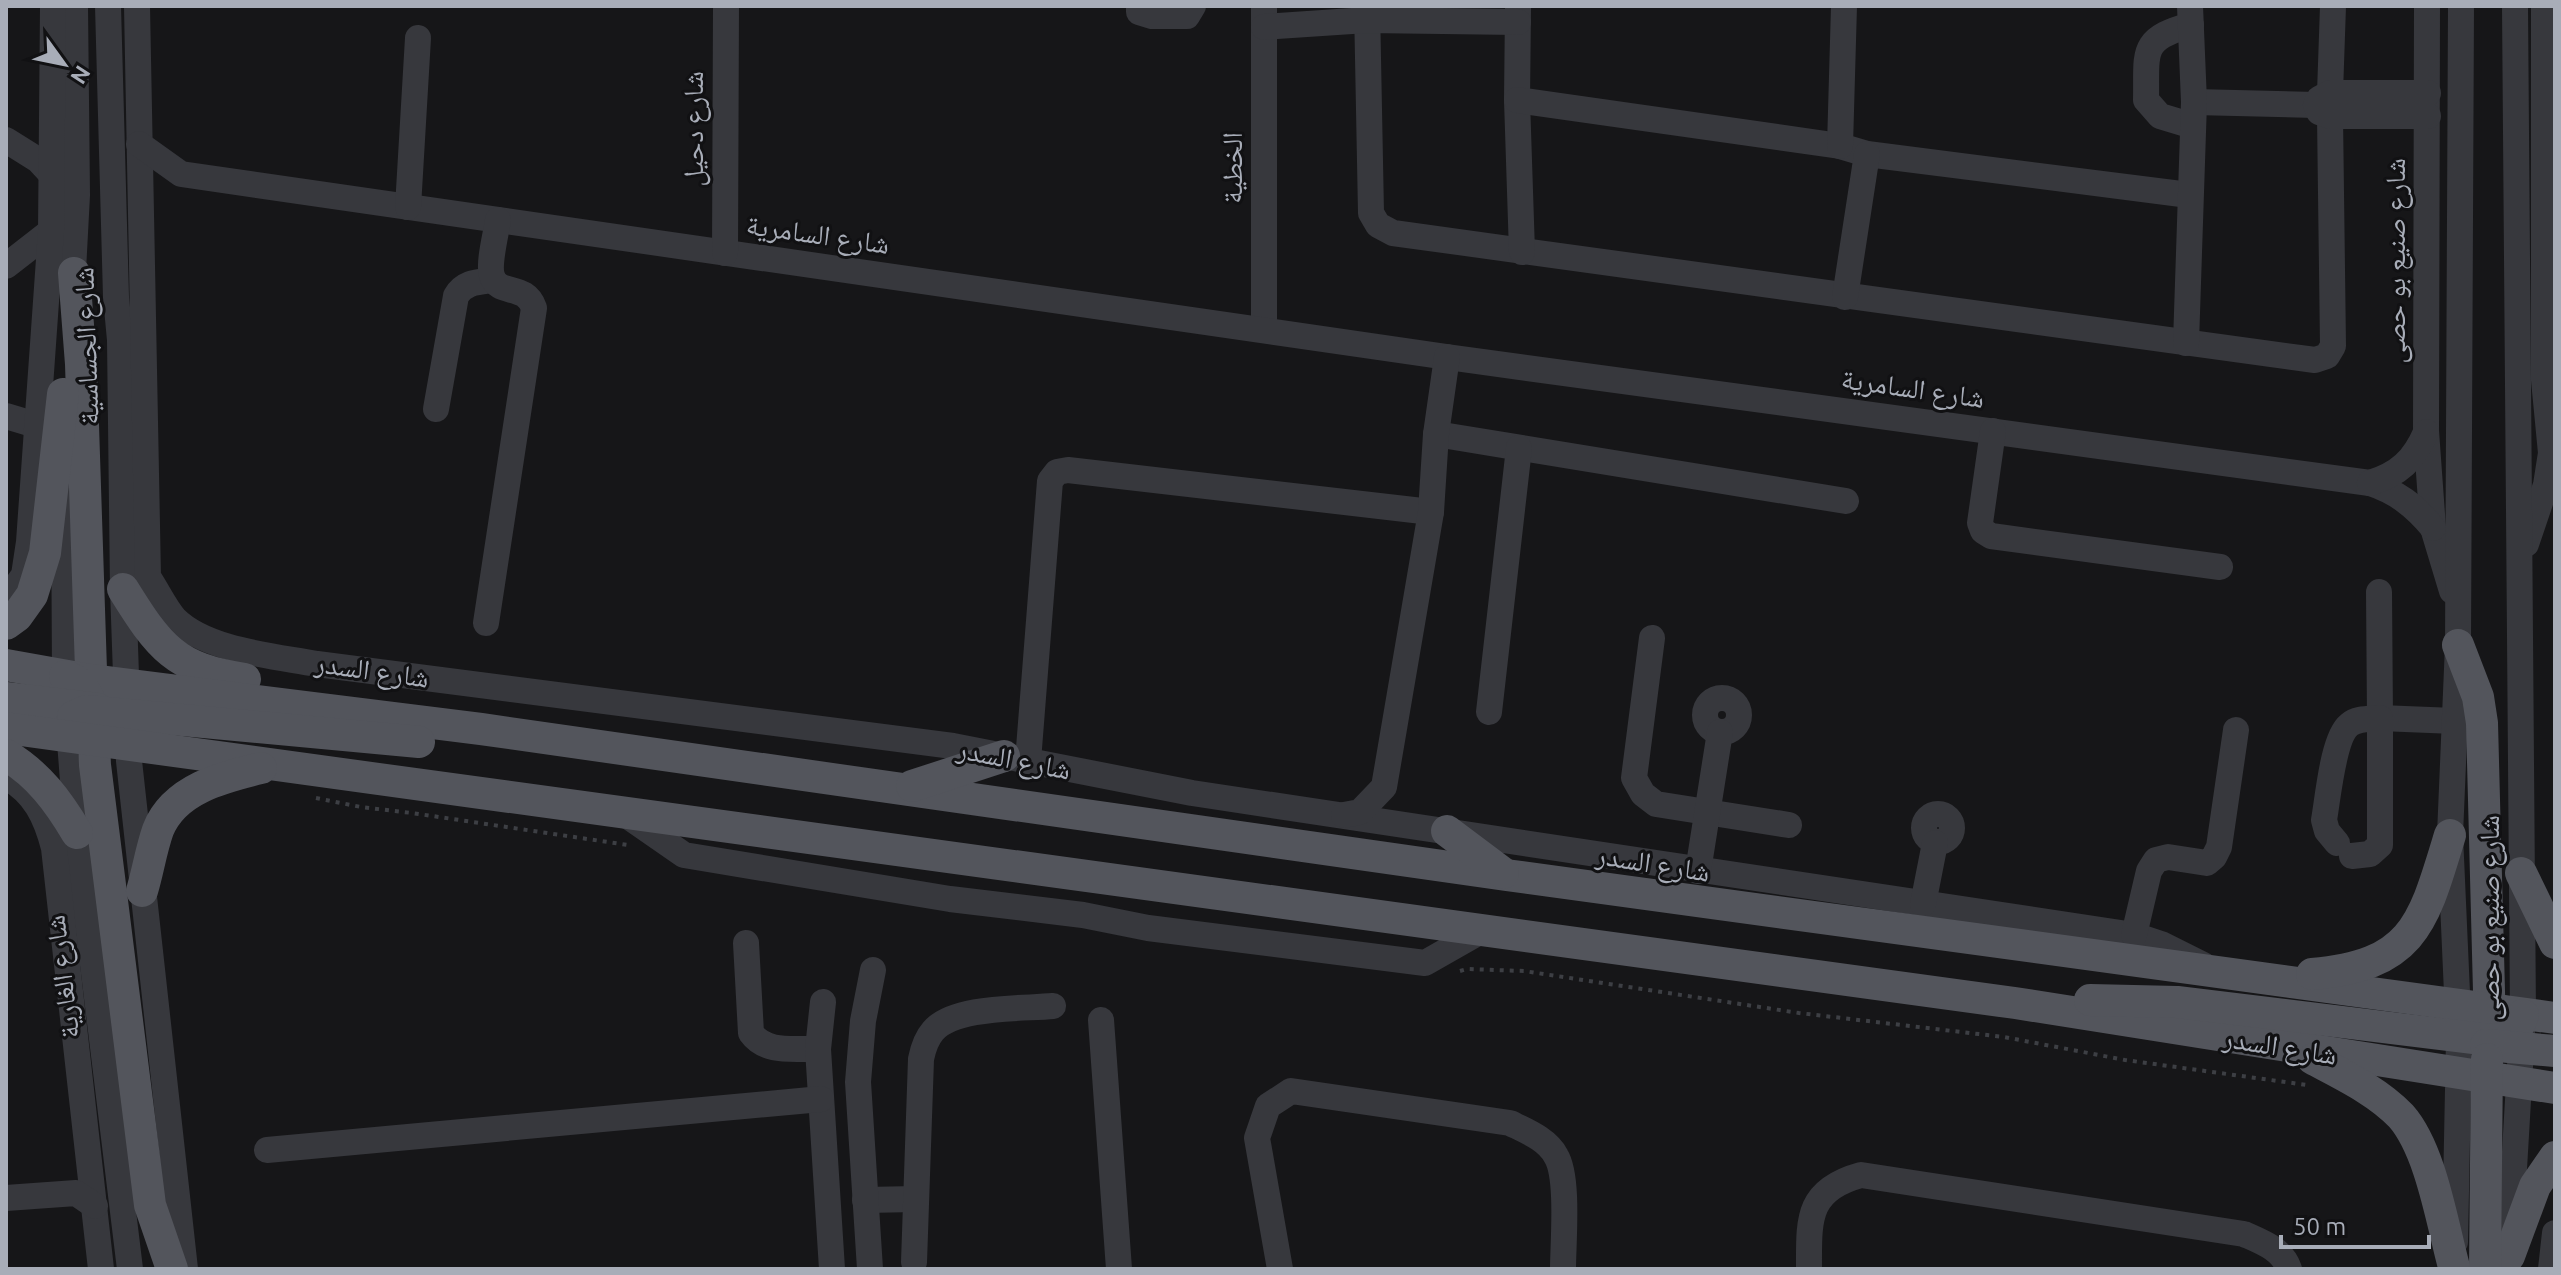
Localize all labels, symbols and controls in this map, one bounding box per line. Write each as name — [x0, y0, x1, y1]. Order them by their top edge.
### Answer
north arrow — [24, 24, 104, 104]
text: N — [66, 61, 96, 89]
street label: شارع دحيل — [677, 71, 711, 187]
street label: الخطية — [1216, 132, 1248, 204]
street label: شارع صنيع بو حصى — [2379, 158, 2413, 364]
street label: شارع السامرية — [744, 208, 892, 262]
street label: شارع الجساسية — [67, 267, 107, 425]
street label: شارع السامرية — [1839, 362, 1987, 416]
street label: شارع السدر — [312, 646, 431, 696]
street label: شارع السدر — [953, 732, 1073, 788]
street label: شارع صنيع بو حصى — [2473, 815, 2507, 1021]
street label: شارع السدر — [1592, 838, 1712, 890]
street label: شارع الغارية — [39, 913, 87, 1040]
street label: شارع السدر — [2219, 1021, 2339, 1073]
scale bar — [2281, 1199, 2429, 1249]
text: 50 m — [2293, 1213, 2346, 1240]

